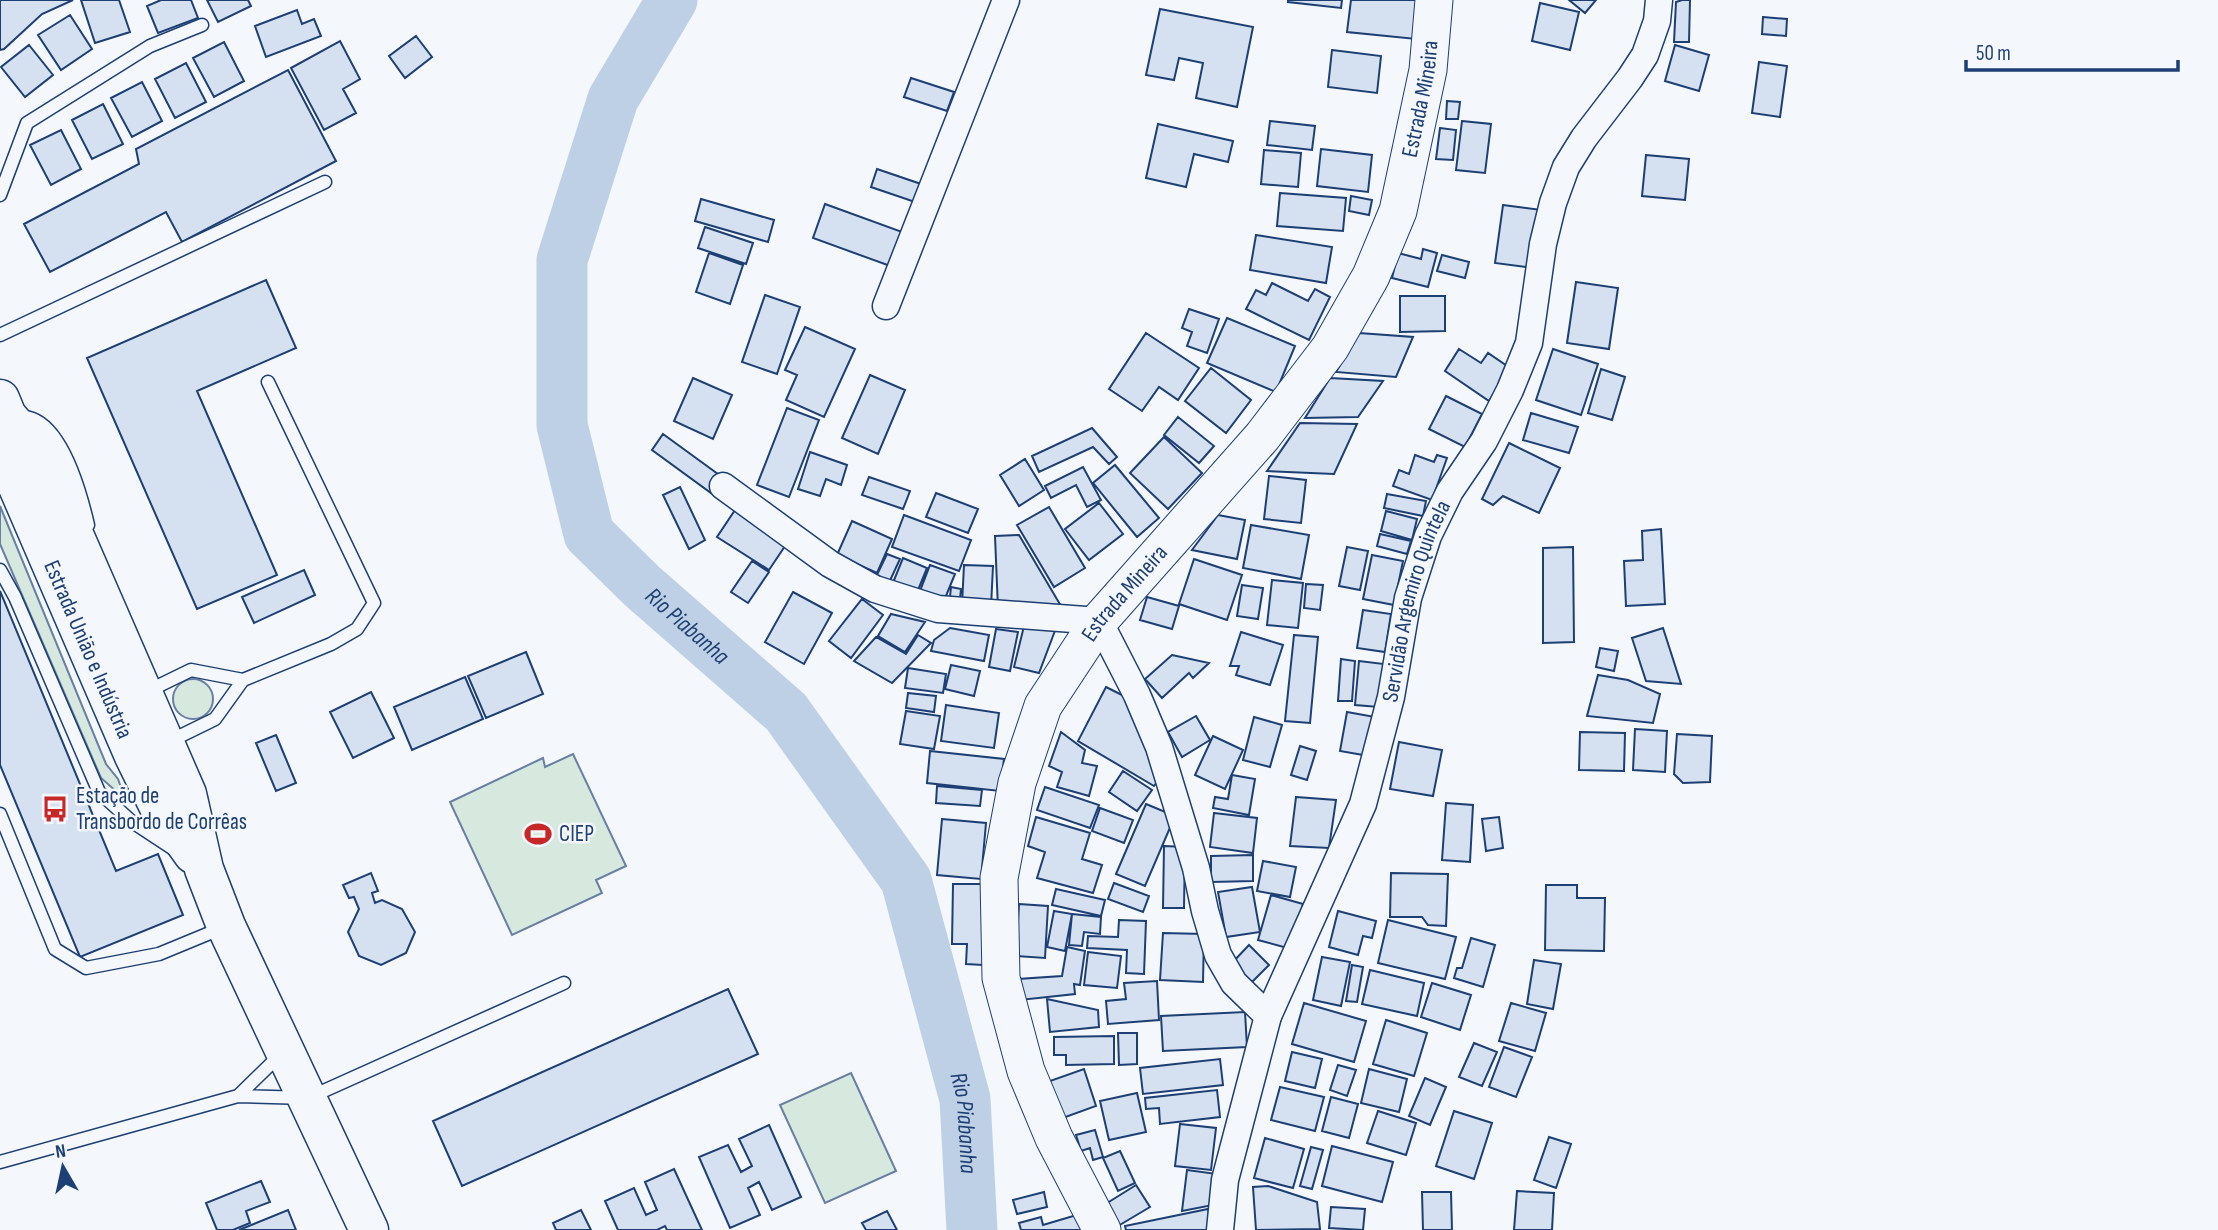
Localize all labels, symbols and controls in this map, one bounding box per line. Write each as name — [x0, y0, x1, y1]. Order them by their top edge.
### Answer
scale bar — [1966, 28, 2178, 72]
street label: Estrada Mineira — [1396, 39, 1444, 160]
text: 50 m — [1976, 41, 2011, 66]
street label: Servidão Argemiro Quintela — [1376, 496, 1457, 704]
street label: Estrada Mineira — [1075, 539, 1174, 647]
street label: Estrada União e Indústria — [37, 556, 139, 743]
water label: Rio Piabanha — [639, 581, 736, 670]
place label: Estação de Transbordo de Corrêas — [76, 782, 247, 836]
bus stop icon: Estação de Transbordo de Corrêas — [40, 794, 70, 824]
sports icon: CIEP — [523, 819, 553, 849]
place label: CIEP — [559, 820, 594, 848]
water label: Rio Piabanha — [944, 1069, 983, 1175]
north arrow — [28, 1132, 98, 1202]
text: N — [54, 1140, 67, 1164]

